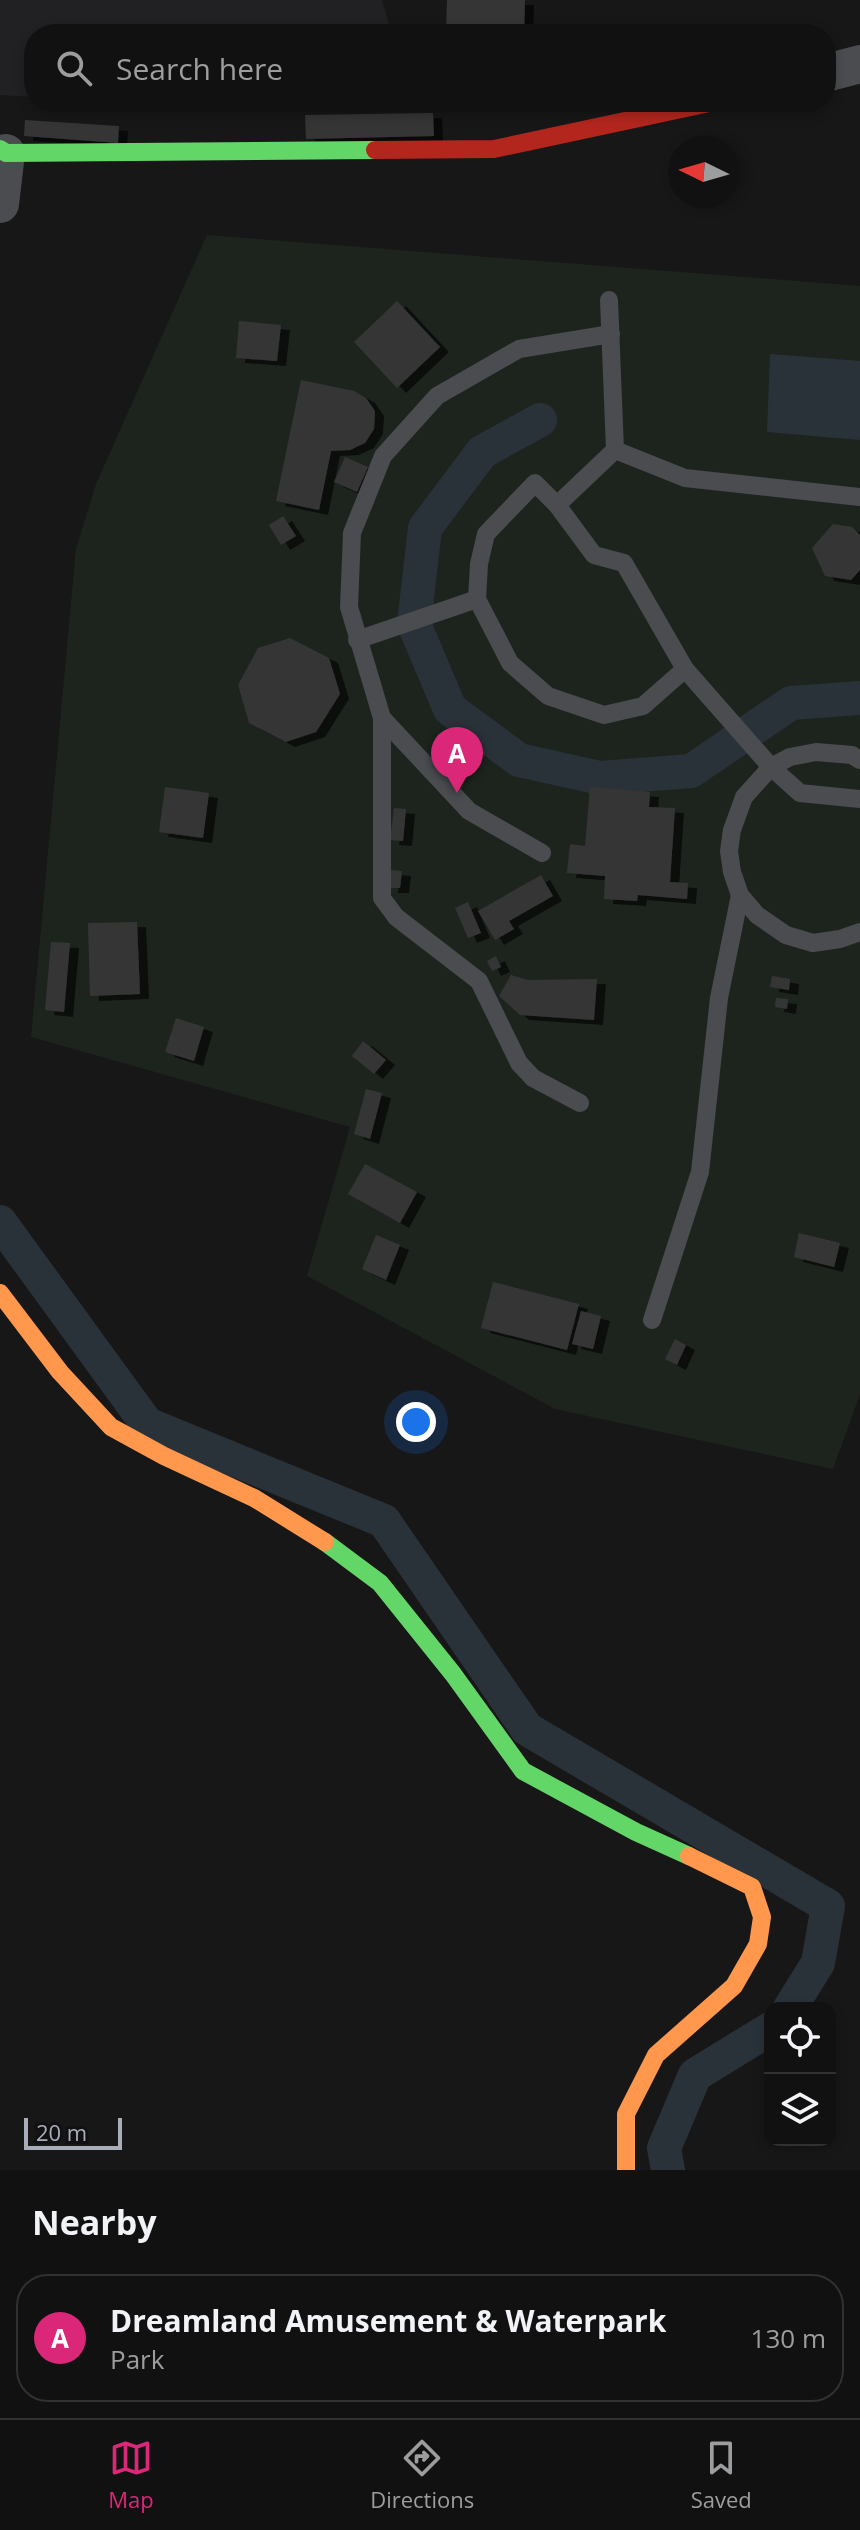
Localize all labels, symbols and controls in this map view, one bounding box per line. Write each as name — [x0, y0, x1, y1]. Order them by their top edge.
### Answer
search box — [24, 24, 836, 112]
icon: search — [52, 46, 96, 90]
text: Search here — [116, 48, 283, 89]
north arrow — [668, 136, 740, 208]
pin: A — [431, 727, 483, 793]
your location — [396, 1402, 436, 1442]
map controls — [764, 2002, 836, 2146]
button: locate — [764, 2002, 836, 2074]
button: layers — [764, 2074, 836, 2146]
scale bar — [24, 2114, 122, 2150]
text: 20 m — [36, 2117, 87, 2147]
text: Nearby — [32, 2199, 157, 2245]
text: Dreamland Amusement & Waterpark — [110, 2300, 666, 2341]
text: A — [51, 2320, 69, 2356]
text: 130 m — [751, 2320, 826, 2356]
text: Park — [110, 2341, 164, 2377]
tab: Map — [108, 2436, 154, 2514]
tab: Directions — [370, 2436, 474, 2514]
tab: Saved — [691, 2436, 752, 2514]

